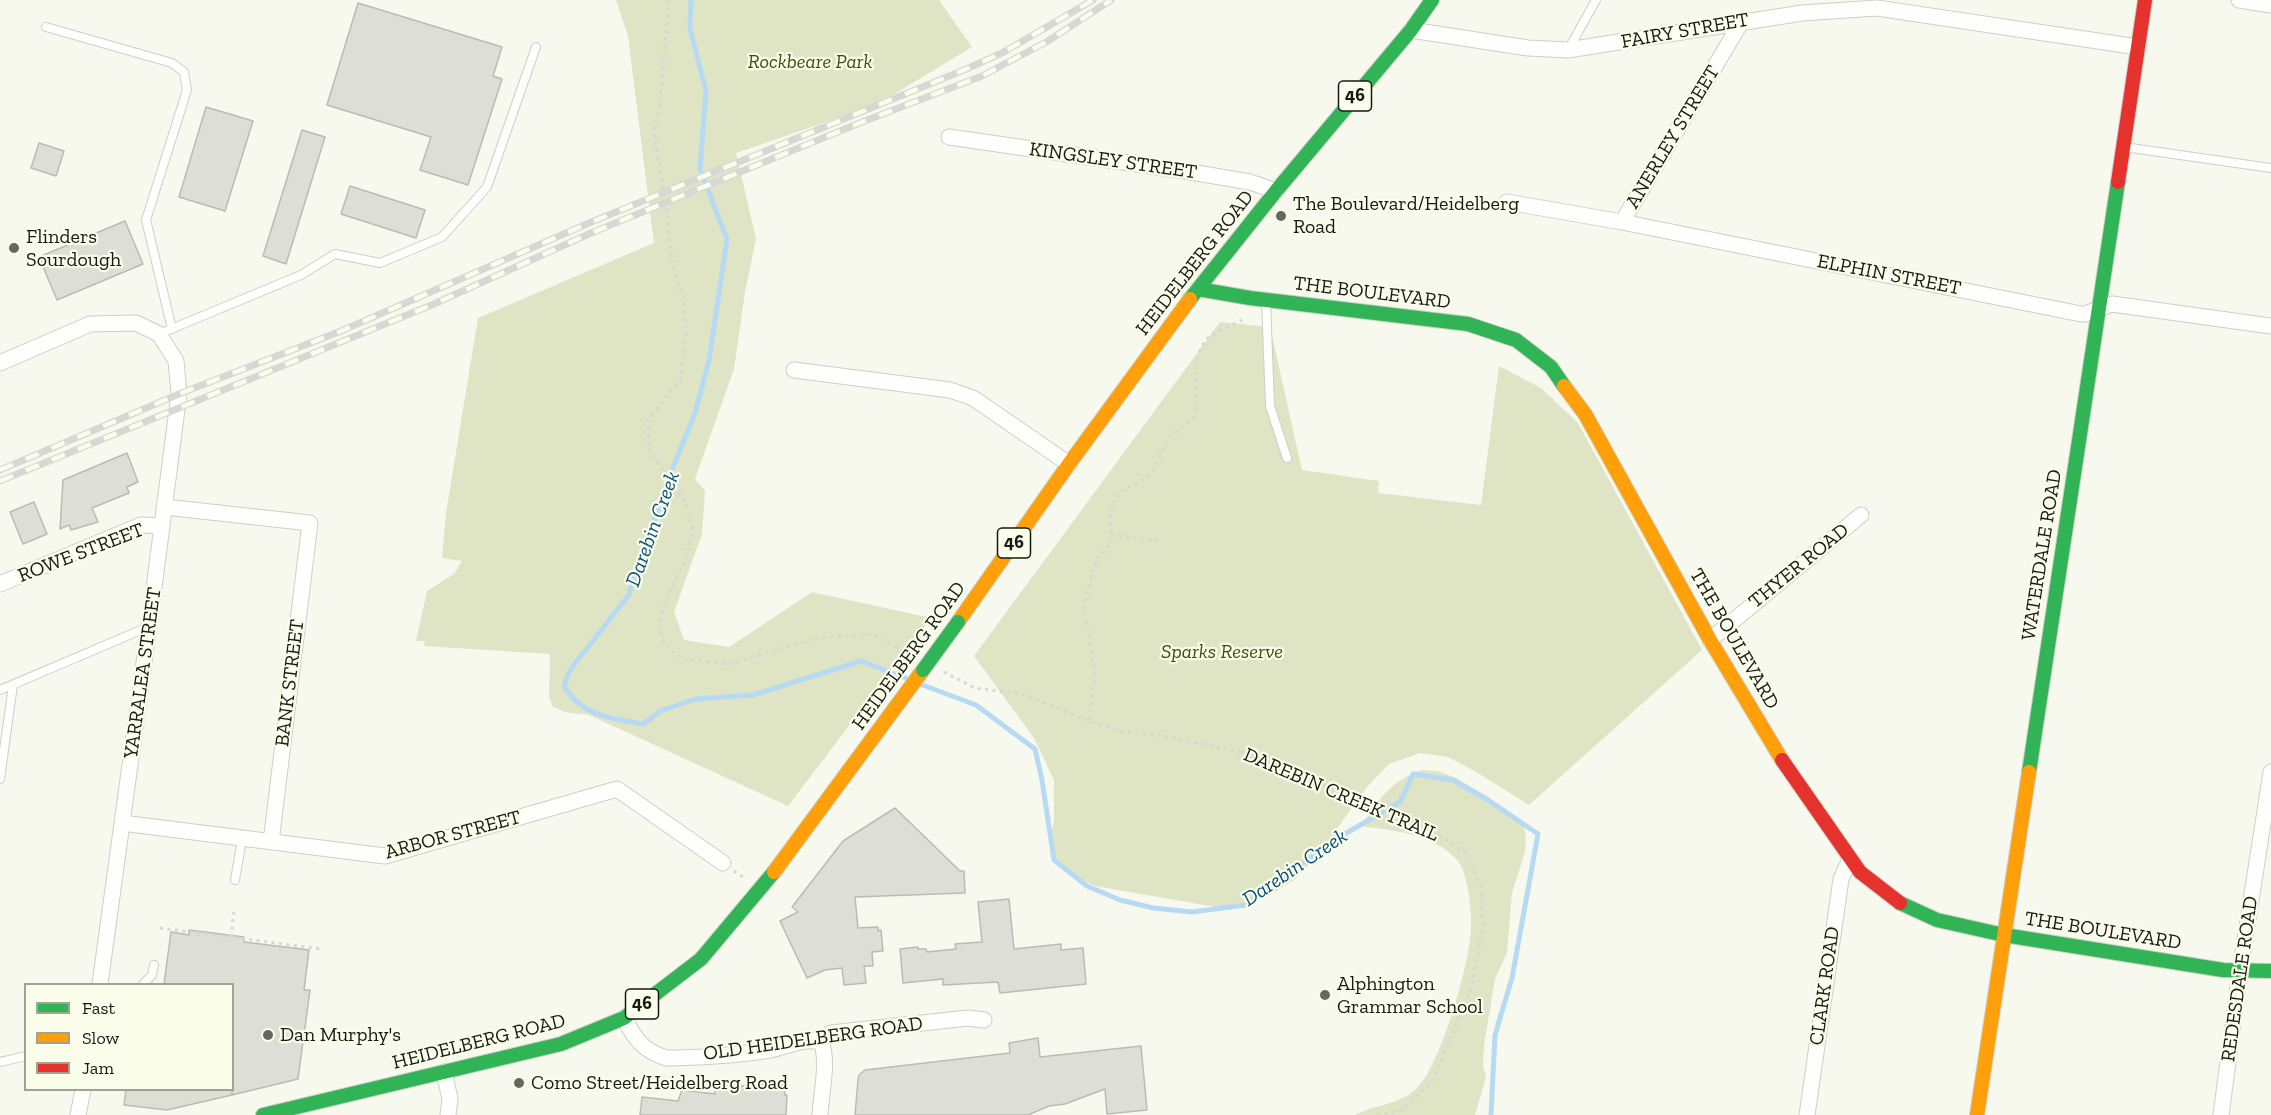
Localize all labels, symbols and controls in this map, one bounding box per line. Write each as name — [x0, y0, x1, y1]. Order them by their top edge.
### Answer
street label: FAIRY STREET — [1619, 8, 1751, 54]
park label: Rockbeare Park — [748, 50, 872, 74]
street label: ANERLEY STREET — [1621, 61, 1725, 213]
road number: 46 — [1338, 81, 1372, 111]
street label: KINGSLEY STREET — [1028, 137, 1198, 185]
street label: HEIDELBERG ROAD — [1131, 186, 1259, 340]
place label: The Boulevard/Heidelberg Road — [1293, 192, 1519, 239]
marker: The Boulevard/Heidelberg Road — [1274, 209, 1288, 223]
place label: Flinders Sourdough — [26, 225, 121, 272]
marker: Flinders Sourdough — [7, 241, 21, 255]
street label: ELPHIN STREET — [1815, 249, 1963, 301]
street label: THE BOULEVARD — [1292, 271, 1452, 315]
water label: Darebin Creek — [620, 468, 686, 590]
street label: WATERDALE ROAD — [2017, 468, 2067, 642]
street label: ROWE STREET — [15, 518, 147, 588]
street label: THYER ROAD — [1744, 518, 1854, 614]
road number: 46 — [998, 528, 1030, 558]
street label: THE BOULEVARD — [1684, 564, 1784, 714]
street label: HEIDELBERG ROAD — [847, 577, 971, 735]
street label: YARRALEA STREET — [119, 586, 167, 760]
street label: BANK STREET — [270, 618, 310, 748]
park label: Sparks Reserve — [1161, 640, 1283, 664]
street label: DAREBIN CREEK TRAIL — [1240, 743, 1442, 847]
street label: ARBOR STREET — [382, 805, 524, 865]
water label: Darebin Creek — [1238, 824, 1352, 912]
street label: REDESDALE ROAD — [2216, 895, 2264, 1063]
street label: THE BOULEVARD — [2023, 907, 2183, 955]
street label: CLARK ROAD — [1805, 925, 1845, 1047]
place label: Alphington Grammar School — [1337, 972, 1483, 1019]
legend — [24, 983, 234, 1091]
marker: Alphington Grammar School — [1318, 988, 1332, 1002]
road number: 46 — [626, 989, 658, 1019]
text: Fast — [82, 997, 115, 1019]
street label: HEIDELBERG ROAD — [390, 1009, 568, 1075]
street label: OLD HEIDELBERG ROAD — [702, 1012, 924, 1066]
place label: Dan Murphy's — [280, 1023, 401, 1047]
text: Slow — [82, 1027, 119, 1049]
marker: Dan Murphy's — [261, 1028, 275, 1042]
text: Jam — [82, 1057, 114, 1079]
place label: Como Street/Heidelberg Road — [531, 1071, 788, 1095]
marker: Como Street/Heidelberg Road — [512, 1076, 526, 1090]

